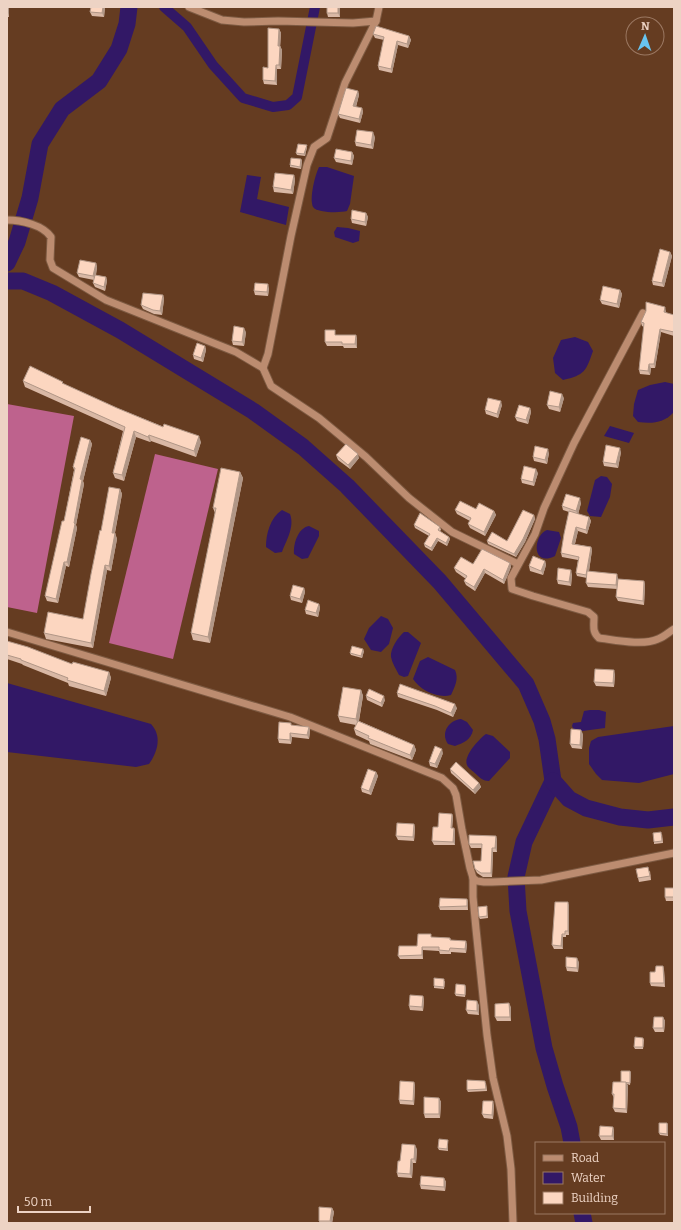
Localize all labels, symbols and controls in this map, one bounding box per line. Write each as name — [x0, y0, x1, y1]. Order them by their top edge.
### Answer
north arrow — [625, 16, 665, 56]
text: N — [641, 20, 650, 33]
legend — [535, 1142, 665, 1214]
text: Road — [571, 1151, 599, 1165]
text: Water — [571, 1171, 606, 1185]
scale bar — [18, 1188, 90, 1214]
text: Building — [571, 1191, 618, 1205]
text: 50 m — [24, 1195, 53, 1209]

